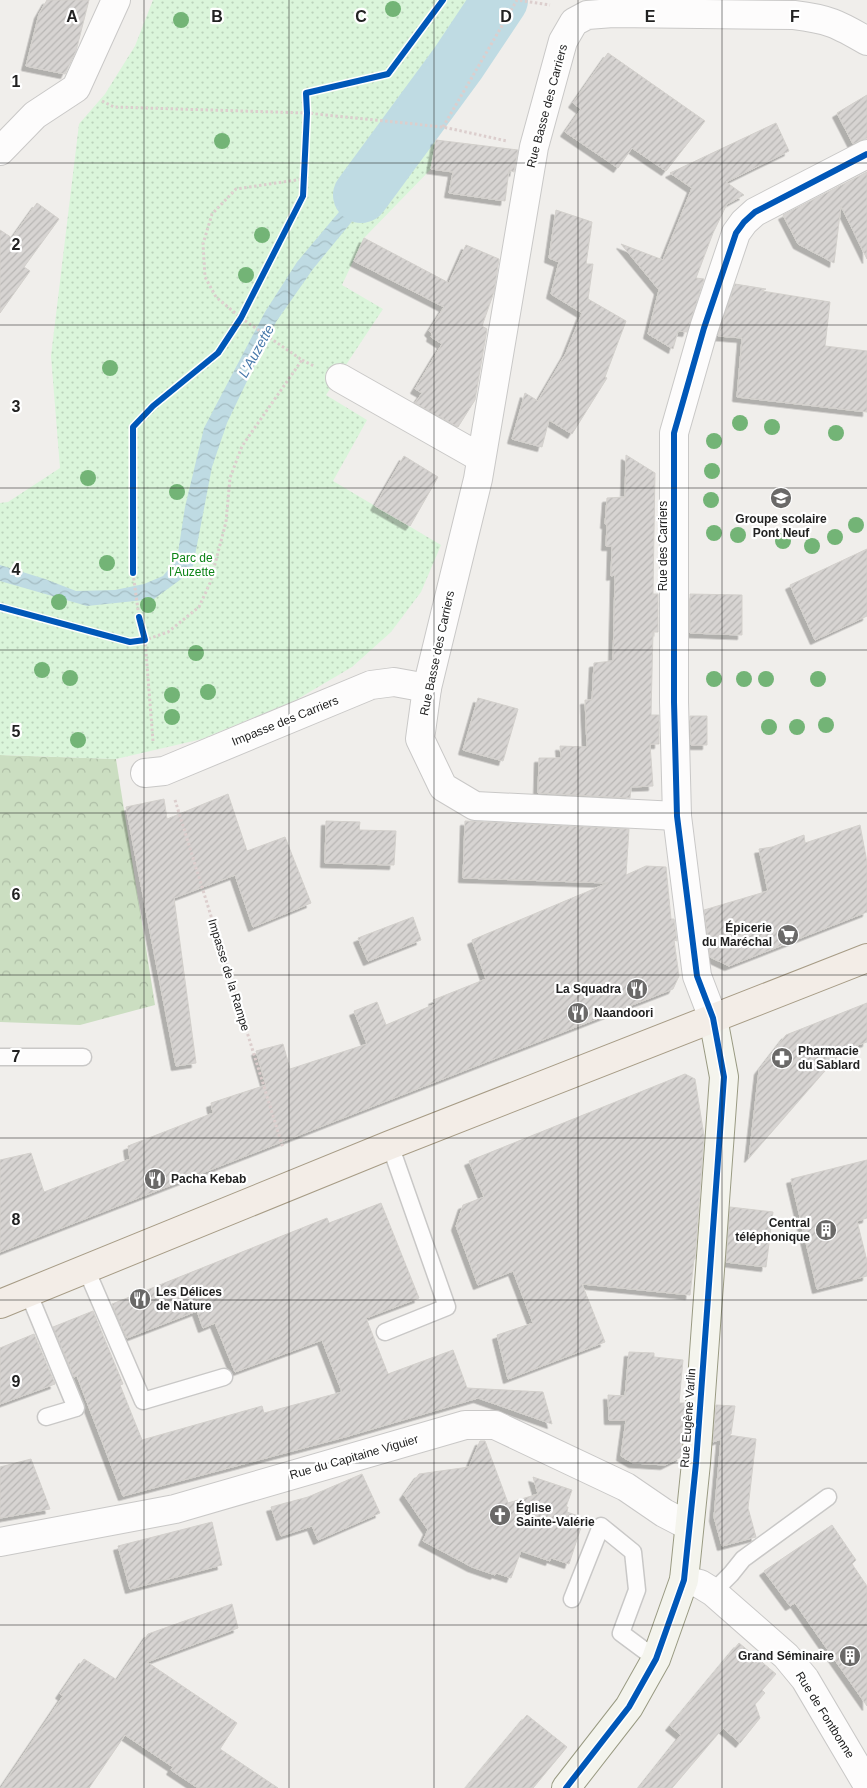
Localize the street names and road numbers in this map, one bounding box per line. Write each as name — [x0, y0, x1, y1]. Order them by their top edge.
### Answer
street label: Rue Basse des Carriers — [524, 43, 570, 169]
street label: Rue des Carriers — [656, 501, 670, 591]
street label: Rue Basse des Carriers — [417, 589, 457, 717]
street label: Impasse des Carriers — [230, 693, 340, 749]
street label: Impasse de la Rampe — [205, 917, 253, 1033]
street label: Rue Eugène Varlin — [678, 1368, 698, 1468]
street label: Rue du Capitaine Viguier — [288, 1432, 420, 1482]
street label: Rue de Fontbonne — [793, 1669, 857, 1761]

